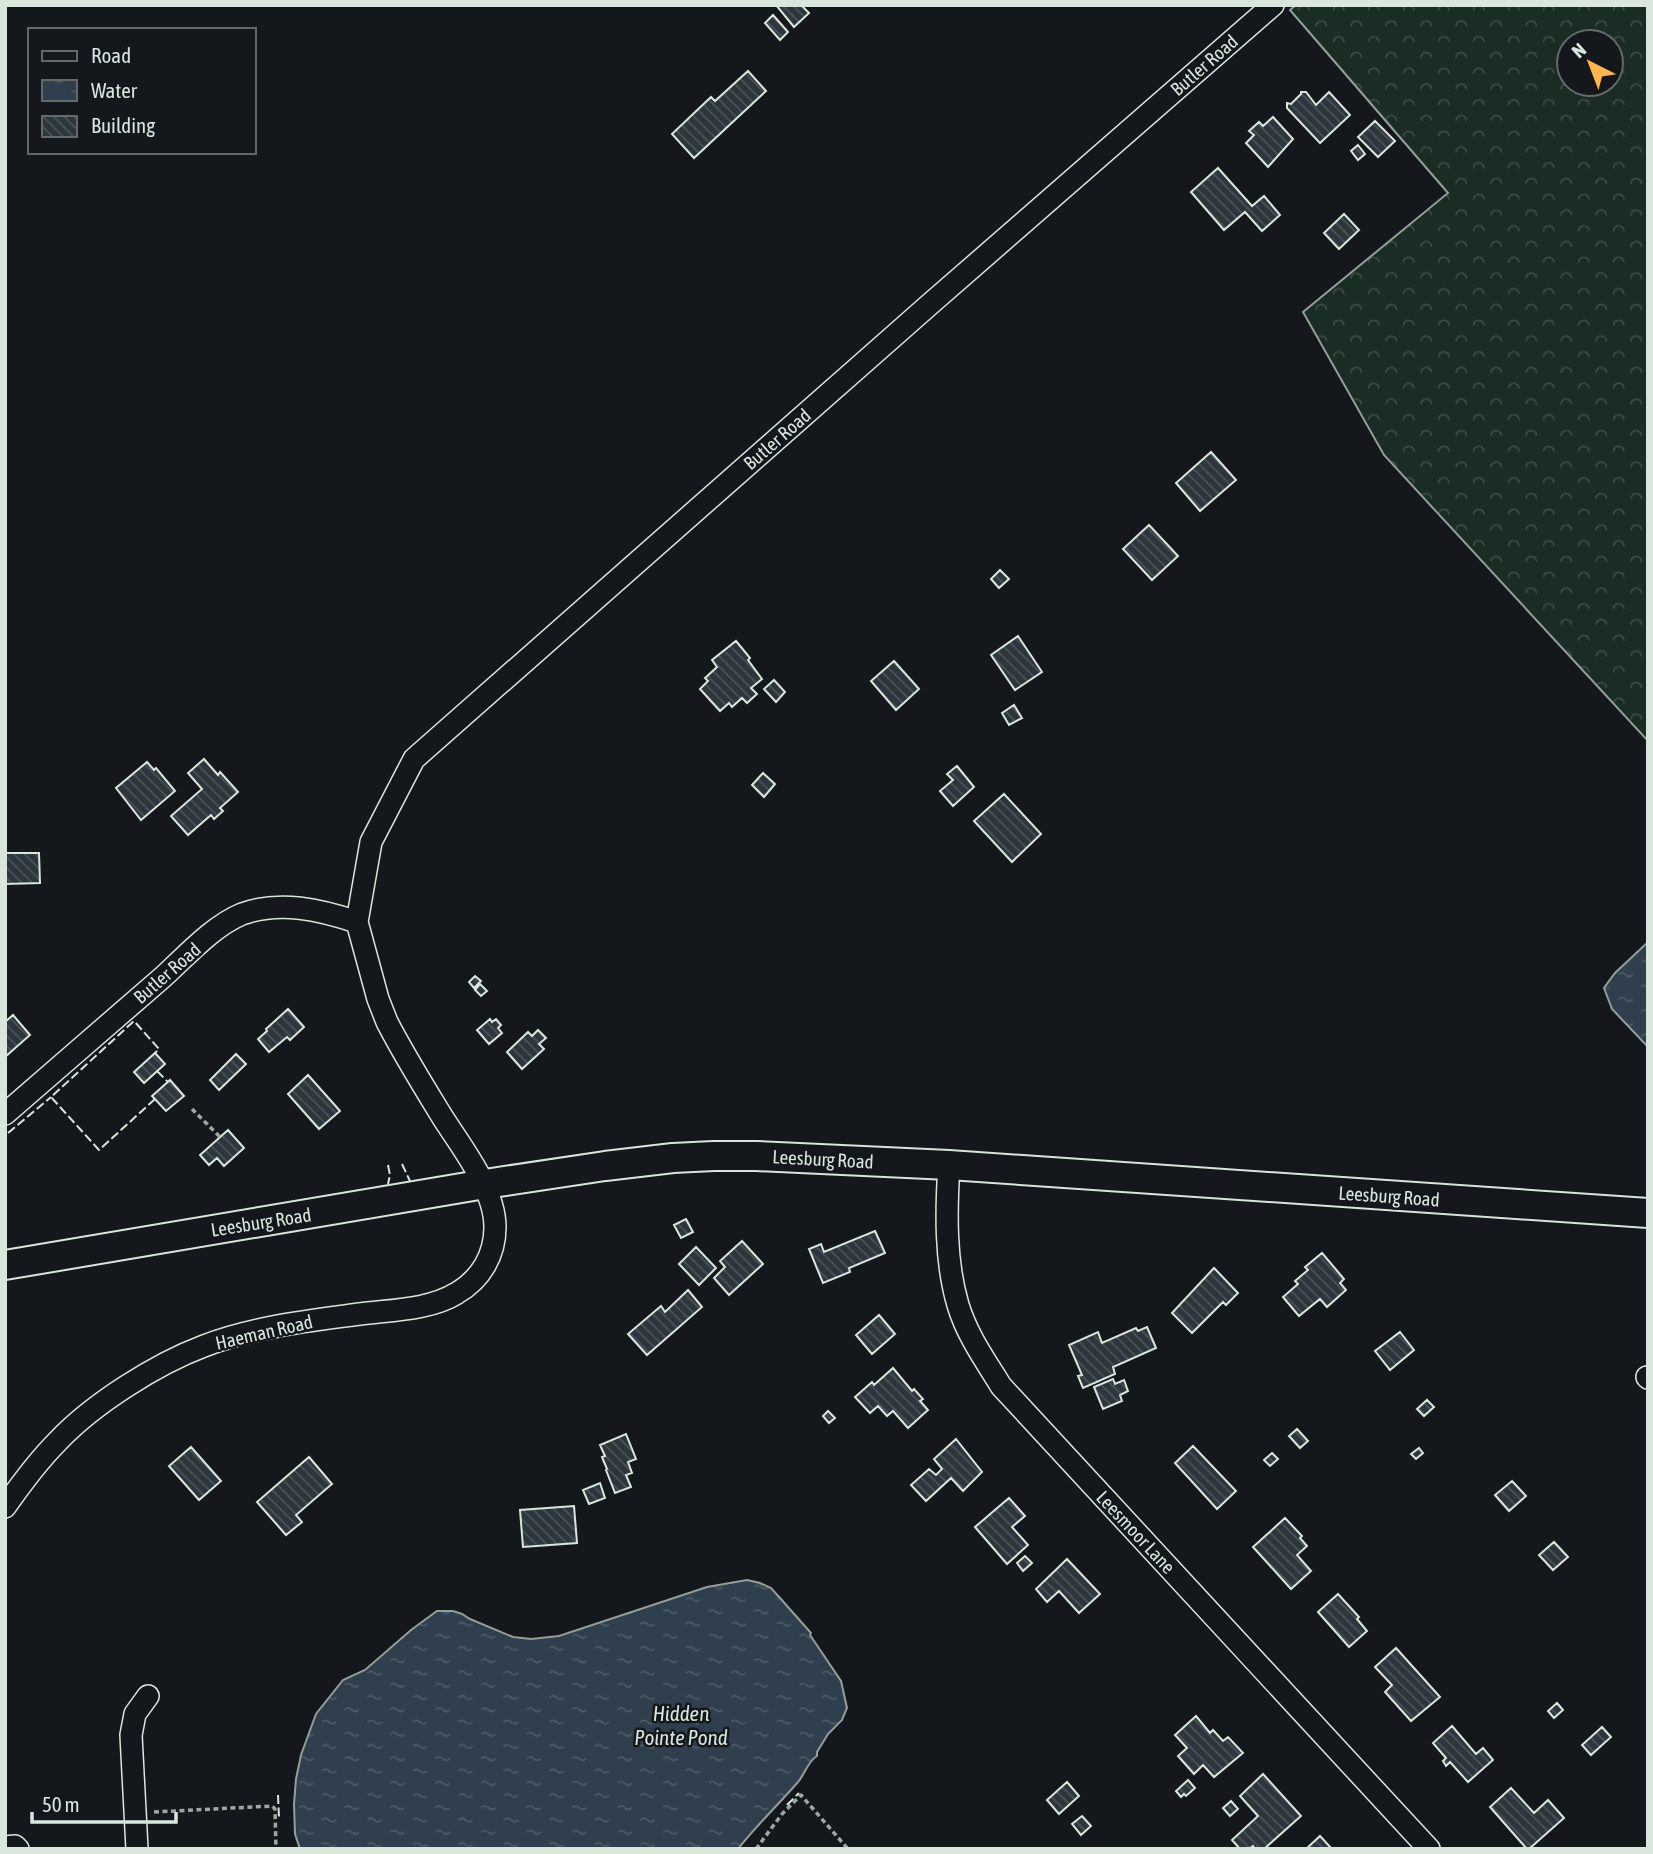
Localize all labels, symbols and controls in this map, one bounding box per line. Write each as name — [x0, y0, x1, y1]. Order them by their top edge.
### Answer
legend — [28, 28, 256, 154]
north arrow — [1555, 28, 1625, 98]
street label: Butler Road — [1166, 30, 1242, 100]
text: N — [1567, 38, 1590, 62]
text: Road — [91, 43, 131, 67]
text: Water — [91, 78, 138, 102]
text: Building — [91, 113, 155, 137]
street label: Butler Road — [739, 404, 815, 474]
street label: Butler Road — [129, 938, 205, 1008]
street label: Leesburg Road — [772, 1145, 874, 1173]
street label: Leesburg Road — [1338, 1181, 1440, 1211]
street label: Leesburg Road — [209, 1203, 313, 1241]
street label: Haeman Road — [213, 1310, 315, 1354]
street label: Leesmoor Lane — [1092, 1486, 1180, 1578]
water label: Hidden Pointe Pond — [634, 1701, 728, 1749]
scale bar — [32, 1780, 175, 1824]
text: 50 m — [42, 1792, 80, 1816]

